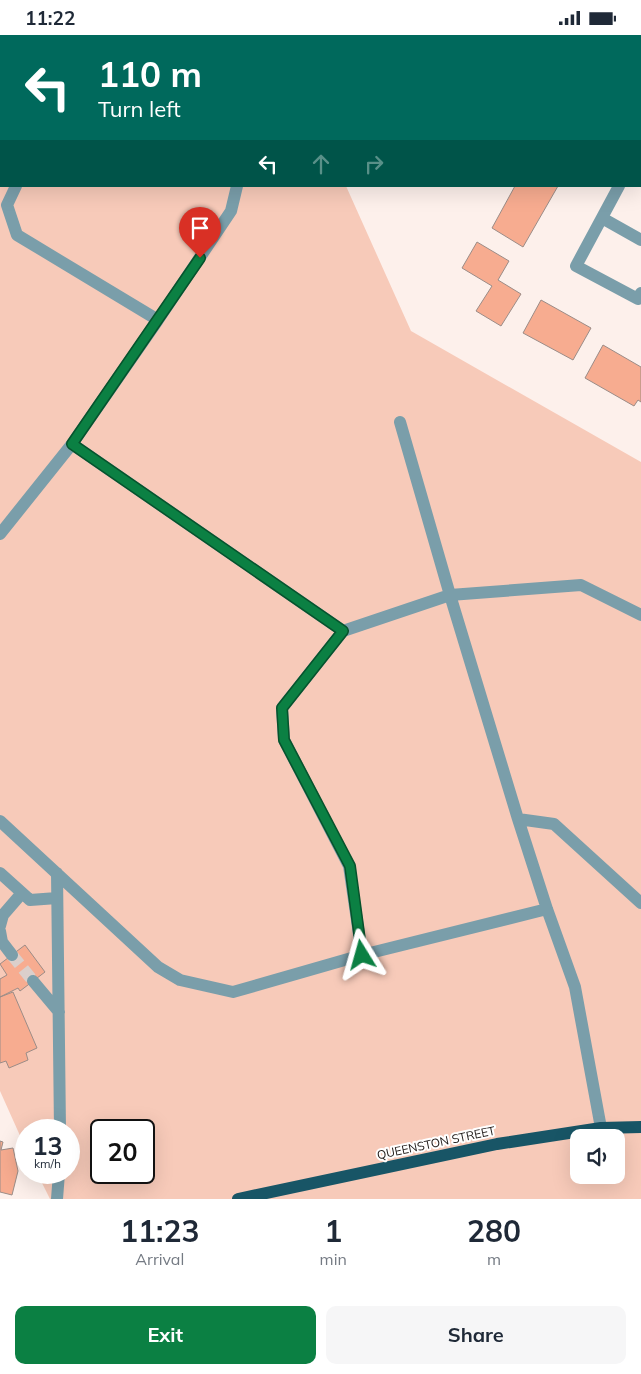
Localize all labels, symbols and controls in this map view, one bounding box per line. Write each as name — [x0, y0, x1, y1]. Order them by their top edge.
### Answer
text: 11:22 — [25, 6, 75, 30]
text: 110 m — [98, 52, 202, 96]
icon: left — [15, 55, 80, 120]
text: Turn left — [98, 95, 181, 123]
icon: left — [254, 150, 282, 178]
icon: ahead — [307, 150, 335, 178]
icon: right — [360, 150, 388, 178]
pin — [179, 207, 221, 258]
icon: arrive — [186, 214, 214, 242]
position arrow — [335, 928, 387, 980]
speed limit sign: 20 — [90, 1119, 155, 1184]
street label: QUEENSTON STREET — [375, 1122, 497, 1162]
map controls — [570, 1129, 625, 1184]
button: sound — [570, 1129, 625, 1184]
text: 13 — [32, 1130, 63, 1161]
text: km/h — [34, 1156, 61, 1171]
text: 11:23 — [120, 1212, 200, 1250]
text: 1 — [324, 1212, 342, 1250]
text: 280 — [467, 1212, 521, 1250]
text: Arrival — [135, 1249, 184, 1269]
text: min — [320, 1249, 347, 1269]
text: m — [487, 1249, 501, 1269]
button: Exit — [15, 1306, 316, 1364]
button: Share — [326, 1306, 626, 1364]

